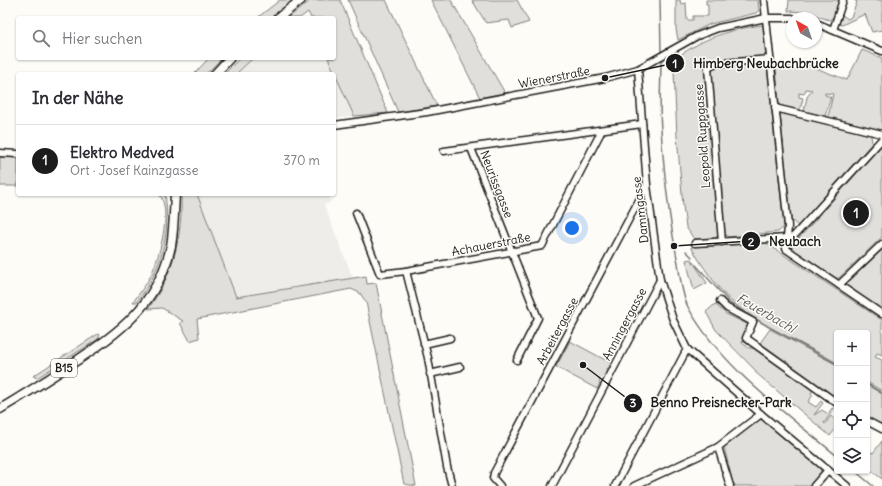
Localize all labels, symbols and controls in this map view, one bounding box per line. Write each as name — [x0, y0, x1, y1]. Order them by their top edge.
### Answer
north arrow — [786, 12, 822, 48]
search box — [16, 16, 336, 60]
icon: search — [30, 27, 52, 49]
text: Hier suchen — [62, 29, 142, 48]
callout: Himberg Neubachbrücke — [665, 51, 847, 76]
text: Himberg Neubachbrücke — [693, 55, 839, 72]
text: 1 — [673, 56, 677, 71]
street label: Wienerstraße — [517, 63, 591, 91]
street label: Leopold Ruppgasse — [691, 83, 713, 189]
text: In der Nähe — [32, 87, 124, 109]
text: Elektro Medved — [70, 143, 174, 162]
street label: Neurissgasse — [477, 148, 517, 220]
text: 1 — [42, 152, 48, 169]
text: 370 m — [283, 152, 320, 169]
text: Ort · Josef Kainzgasse — [70, 162, 198, 179]
street label: Dammgasse — [628, 176, 652, 244]
pin: 1 — [843, 198, 869, 228]
your location — [562, 218, 582, 238]
street label: Achauerstraße — [450, 229, 532, 259]
callout: Neubach — [741, 229, 829, 254]
text: Neubach — [769, 233, 822, 250]
text: 2 — [748, 234, 755, 249]
street label: Anningergasse — [599, 285, 649, 363]
water label: Feuerbachl — [734, 289, 800, 338]
street label: Arbeitergasse — [533, 295, 581, 367]
map controls — [834, 330, 870, 474]
button: + — [834, 330, 870, 366]
road number: B15 — [51, 359, 77, 377]
button: − — [834, 366, 870, 402]
callout: Benno Preisnecker-Park — [623, 390, 800, 415]
text: Benno Preisnecker-Park — [650, 394, 792, 411]
text: 3 — [630, 395, 637, 410]
button: locate — [834, 402, 870, 438]
button: layers — [834, 438, 870, 474]

